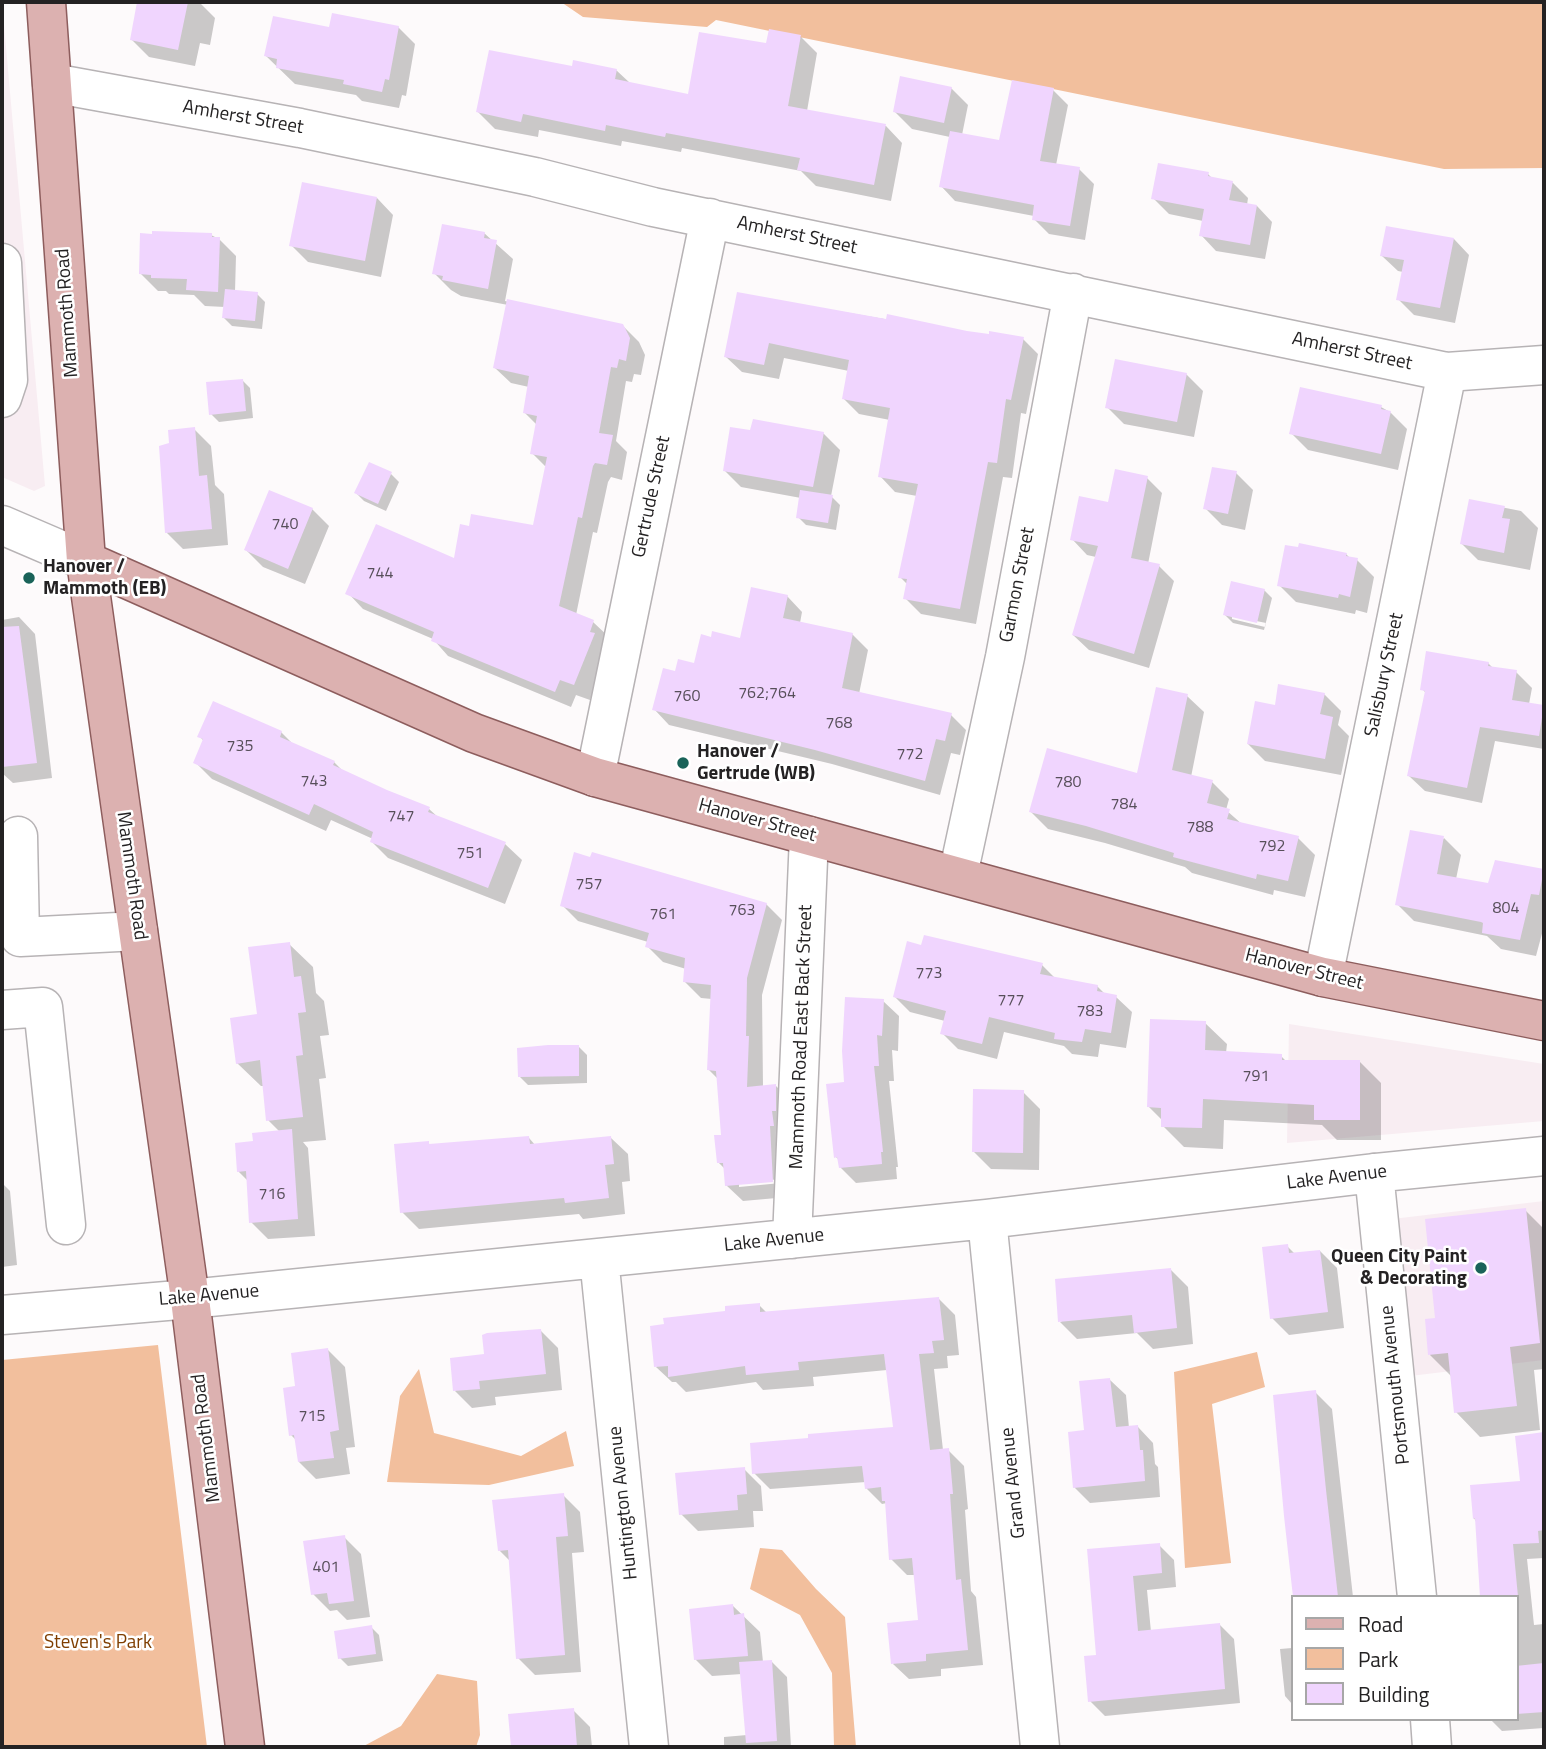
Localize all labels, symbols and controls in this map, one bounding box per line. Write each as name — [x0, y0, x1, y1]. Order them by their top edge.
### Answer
street label: Amherst Street — [181, 96, 305, 140]
street label: Amherst Street — [735, 212, 859, 260]
street label: Mammoth Road — [52, 248, 84, 378]
street label: Amherst Street — [1290, 328, 1414, 376]
street label: Gertrude Street — [628, 434, 676, 560]
house number: 740 — [272, 515, 298, 535]
street label: Garmon Street — [996, 525, 1040, 645]
place label: Hanover / Mammoth (EB) — [43, 556, 166, 600]
house number: 744 — [367, 564, 393, 584]
marker: Hanover / Mammoth (EB) — [21, 570, 37, 586]
street label: Salisbury Street — [1361, 611, 1409, 739]
house number: 762;764 — [738, 684, 796, 704]
house number: 760 — [674, 687, 700, 707]
house number: 768 — [826, 714, 852, 734]
house number: 735 — [227, 737, 253, 757]
place label: Hanover / Gertrude (WB) — [697, 741, 815, 785]
house number: 772 — [897, 745, 923, 765]
marker: Hanover / Gertrude (WB) — [675, 755, 691, 771]
house number: 743 — [301, 772, 327, 792]
house number: 780 — [1055, 773, 1081, 793]
street label: Hanover Street — [696, 794, 818, 848]
house number: 784 — [1111, 795, 1137, 815]
house number: 747 — [388, 807, 414, 827]
street label: Mammoth Road — [111, 810, 151, 942]
house number: 788 — [1187, 818, 1213, 838]
house number: 792 — [1259, 837, 1285, 857]
house number: 751 — [457, 844, 483, 864]
house number: 757 — [576, 875, 602, 895]
house number: 804 — [1493, 899, 1519, 919]
house number: 763 — [729, 901, 755, 921]
street label: Mammoth Road East Back Street — [786, 904, 818, 1170]
house number: 761 — [650, 905, 676, 925]
street label: Hanover Street — [1243, 944, 1365, 996]
house number: 773 — [916, 964, 942, 984]
house number: 777 — [998, 991, 1024, 1011]
house number: 783 — [1077, 1002, 1103, 1022]
house number: 791 — [1243, 1067, 1269, 1087]
street label: Lake Avenue — [1286, 1161, 1388, 1195]
house number: 716 — [259, 1185, 285, 1205]
street label: Lake Avenue — [723, 1224, 825, 1258]
place label: Queen City Paint & Decorating — [1331, 1246, 1467, 1290]
marker: Queen City Paint & Decorating — [1473, 1260, 1489, 1276]
street label: Lake Avenue — [158, 1280, 260, 1312]
street label: Portsmouth Avenue — [1376, 1304, 1416, 1466]
street label: Mammoth Road — [188, 1372, 226, 1504]
house number: 715 — [299, 1407, 325, 1427]
street label: Huntington Avenue — [605, 1425, 643, 1581]
street label: Grand Avenue — [997, 1426, 1031, 1540]
house number: 401 — [313, 1558, 339, 1578]
legend — [1290, 1595, 1518, 1721]
text: Road — [1358, 1608, 1403, 1640]
park label: Steven's Park — [44, 1632, 152, 1654]
text: Park — [1358, 1643, 1398, 1675]
text: Building — [1358, 1678, 1429, 1710]

